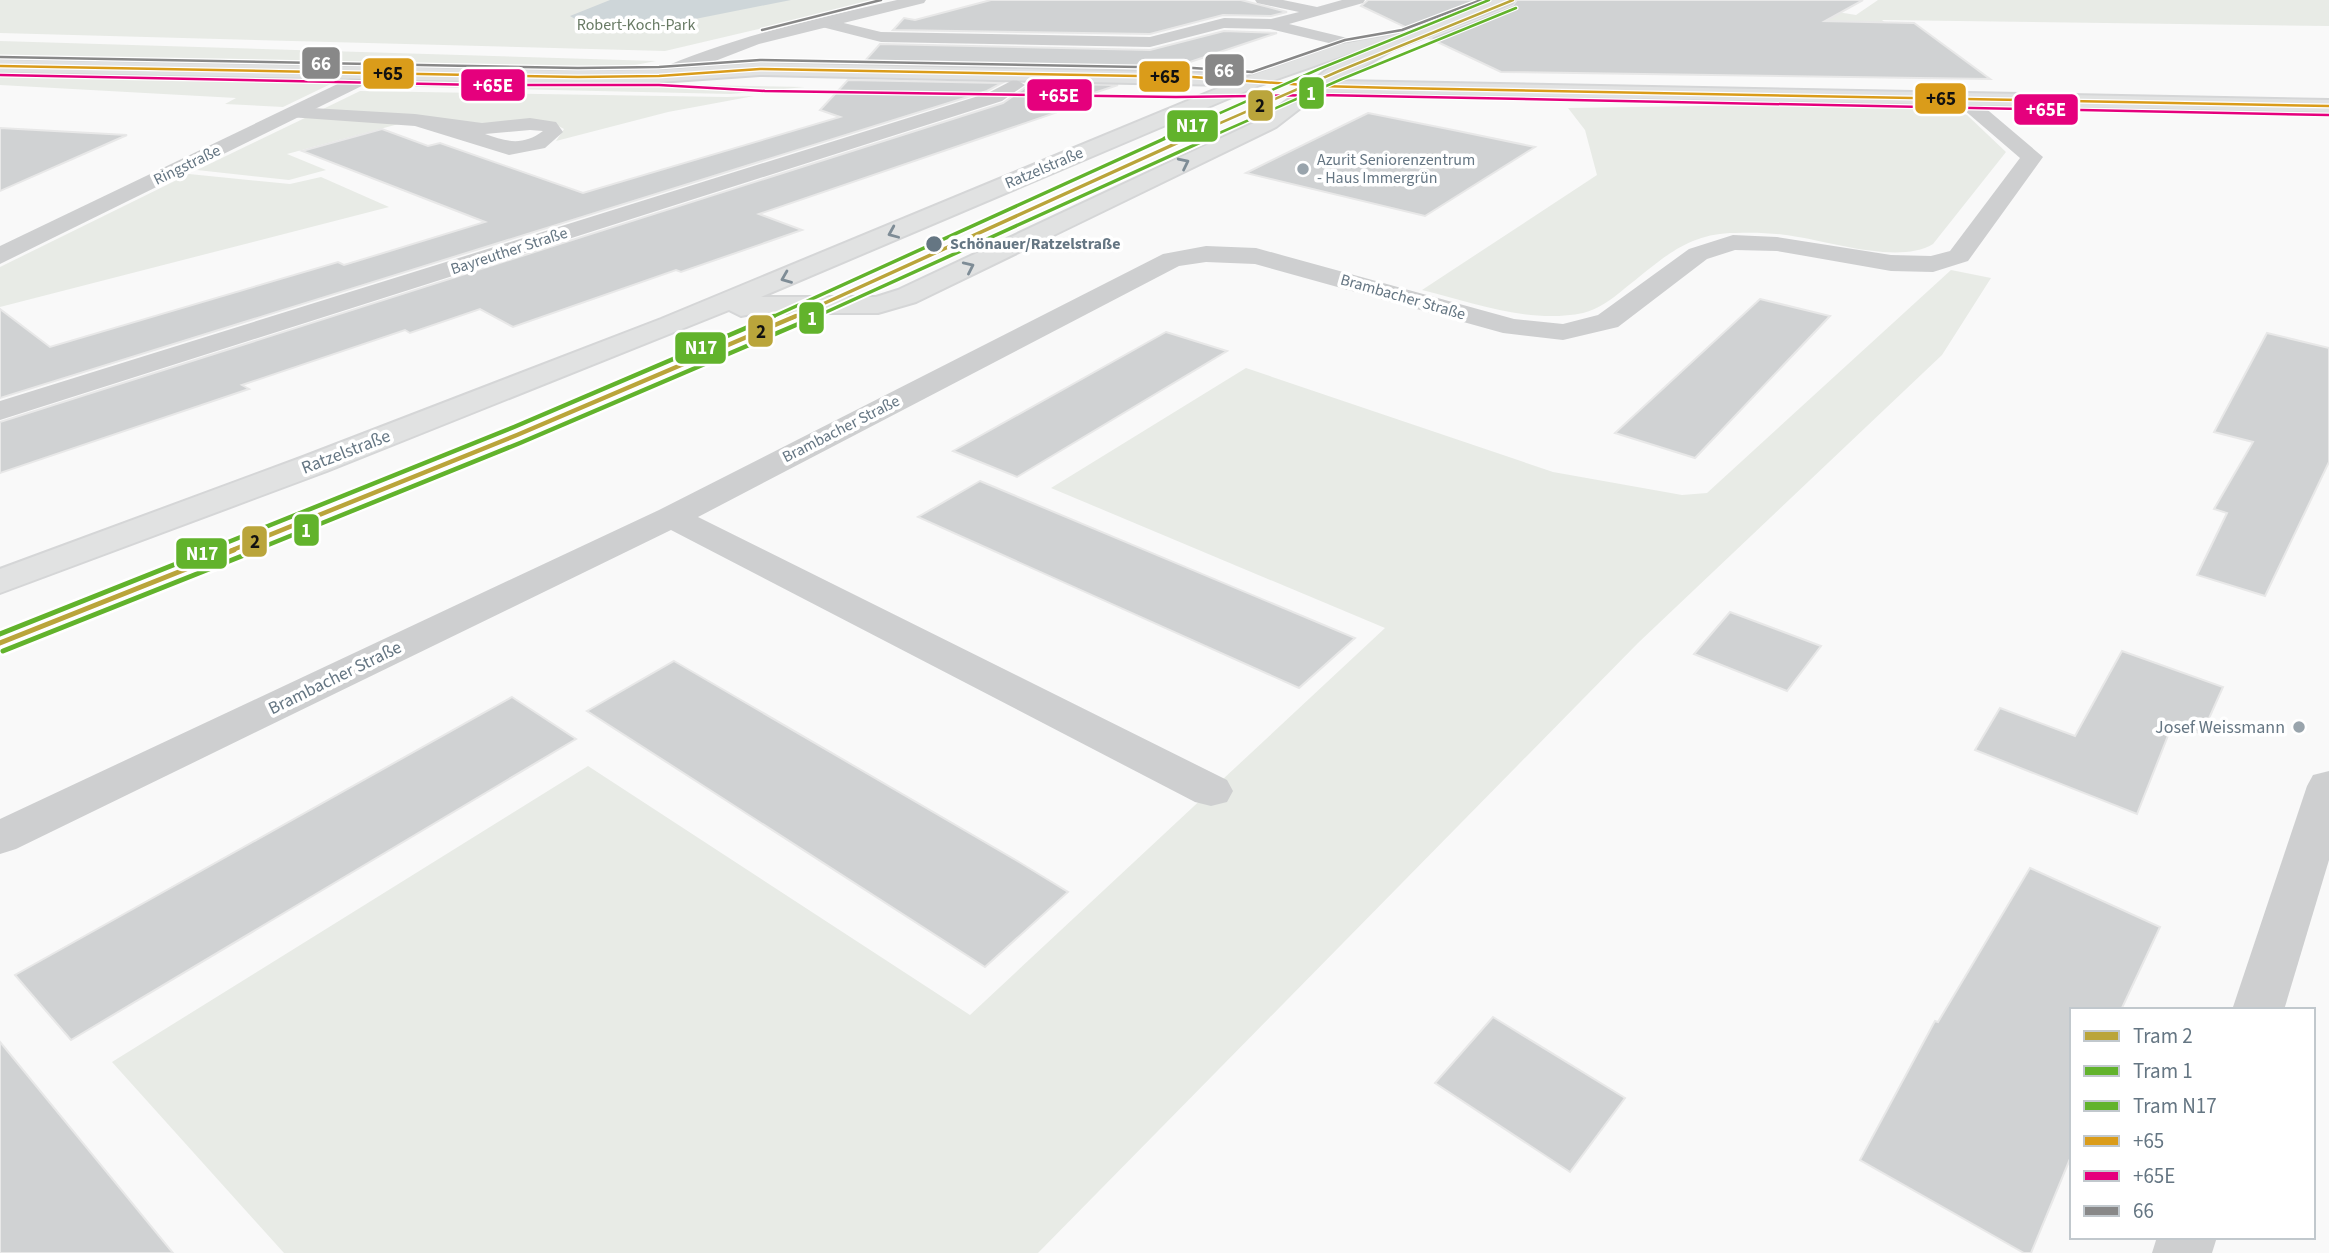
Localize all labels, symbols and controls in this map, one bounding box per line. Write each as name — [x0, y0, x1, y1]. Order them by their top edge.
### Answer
park label: Robert-Koch-Park — [577, 14, 695, 36]
line badge: 66 — [301, 46, 341, 80]
text: 66 — [311, 51, 331, 78]
line badge: 66 — [1204, 53, 1245, 87]
line badge: +65 — [362, 57, 415, 90]
text: 66 — [1214, 58, 1234, 85]
line badge: +65 — [1138, 60, 1191, 93]
text: +65 — [373, 61, 403, 88]
text: +65 — [1150, 64, 1180, 91]
line badge: +65E — [460, 68, 526, 102]
text: +65E — [473, 73, 513, 100]
line badge: 1 — [1298, 76, 1325, 110]
line badge: +65E — [1026, 78, 1093, 112]
text: 1 — [1306, 81, 1316, 108]
line badge: +65 — [1914, 82, 1967, 115]
text: +65E — [1039, 83, 1079, 110]
text: +65 — [1926, 86, 1956, 113]
line badge: 2 — [1247, 89, 1274, 122]
text: 2 — [1255, 93, 1265, 120]
line badge: +65E — [2013, 93, 2079, 126]
text: +65E — [2026, 97, 2066, 124]
line badge: N17 — [1166, 109, 1219, 143]
text: N17 — [1176, 113, 1208, 140]
street label: Ringstraße — [150, 139, 224, 191]
street label: Ratzelstraße — [1001, 142, 1087, 194]
place label: Azurit Seniorenzentrum - Haus Immergrün — [1317, 149, 1475, 189]
one-way arrow — [1177, 158, 1189, 172]
marker: Azurit Seniorenzentrum - Haus Immergrün — [1295, 161, 1311, 177]
street label: Bayreuther Straße — [448, 222, 570, 280]
one-way arrow — [888, 225, 900, 239]
place label: Schönauer/Ratzelstraße — [950, 233, 1120, 255]
marker: Schönauer/Ratzelstraße — [924, 234, 944, 254]
one-way arrow — [962, 261, 974, 275]
street label: Brambacher Straße — [1338, 269, 1468, 325]
one-way arrow — [780, 270, 792, 284]
line badge: 1 — [798, 301, 825, 335]
text: 1 — [807, 306, 817, 333]
line badge: 2 — [747, 314, 774, 348]
text: 2 — [756, 319, 766, 346]
line badge: N17 — [674, 331, 727, 365]
text: N17 — [685, 335, 717, 362]
street label: Brambacher Straße — [778, 390, 904, 468]
street label: Ratzelstraße — [298, 424, 394, 480]
line badge: 1 — [293, 513, 320, 547]
text: 1 — [301, 518, 311, 545]
line badge: 2 — [241, 525, 268, 558]
text: 2 — [250, 529, 260, 556]
line badge: N17 — [175, 537, 228, 570]
text: N17 — [186, 541, 218, 568]
street label: Brambacher Straße — [264, 635, 406, 721]
place label: Josef Weissmann — [2155, 715, 2285, 740]
marker: Josef Weissmann — [2291, 719, 2307, 735]
legend — [2070, 1008, 2315, 1239]
text: Tram 2 — [2133, 1021, 2193, 1051]
text: Tram 1 — [2133, 1056, 2193, 1086]
text: Tram N17 — [2133, 1091, 2217, 1121]
text: +65 — [2133, 1126, 2164, 1156]
text: +65E — [2133, 1161, 2175, 1191]
text: 66 — [2133, 1196, 2154, 1226]

